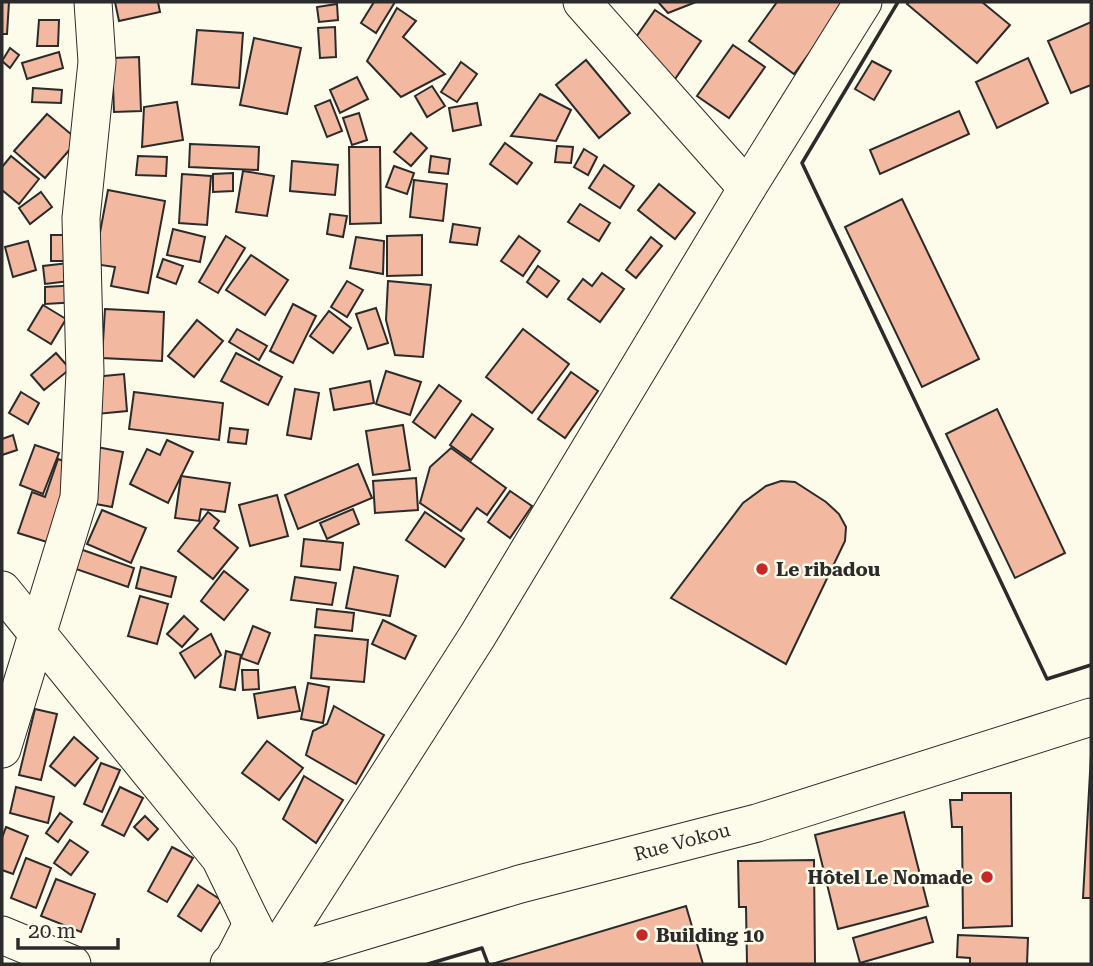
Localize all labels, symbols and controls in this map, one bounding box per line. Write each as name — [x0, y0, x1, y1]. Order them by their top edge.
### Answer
place label: Le ribadou — [776, 558, 881, 581]
marker: Le ribadou — [754, 561, 770, 577]
street label: Rue Vokou — [631, 818, 733, 866]
place label: Hôtel Le Nomade — [808, 866, 973, 889]
marker: Hôtel Le Nomade — [979, 869, 995, 885]
scale bar — [18, 906, 117, 950]
text: 20 m — [28, 919, 76, 943]
place label: Building 10 — [656, 924, 765, 947]
marker: Building 10 — [634, 927, 650, 943]

